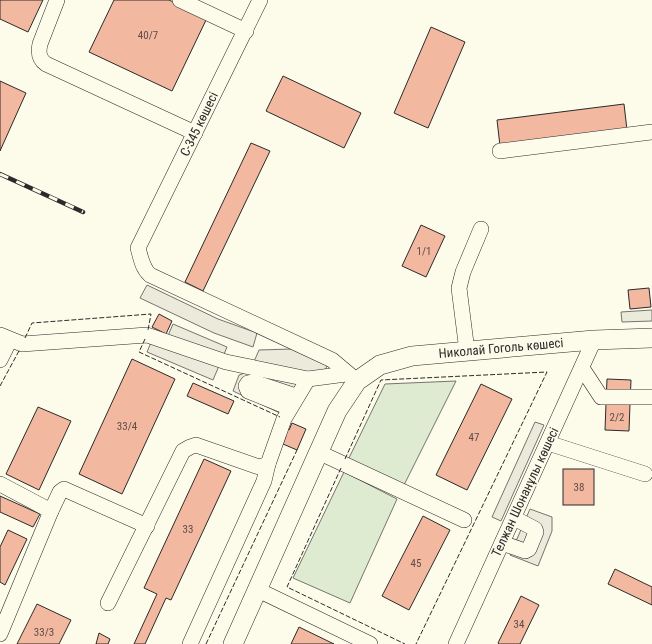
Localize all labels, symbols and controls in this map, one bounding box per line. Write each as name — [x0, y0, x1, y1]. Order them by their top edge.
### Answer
house number: 40/7 — [138, 29, 158, 42]
street label: С-345 көшесі — [177, 89, 221, 159]
house number: 1/1 — [417, 245, 431, 258]
street label: Николай Гоголь көшесі — [438, 335, 564, 361]
house number: 2/2 — [610, 411, 624, 424]
house number: 33/4 — [117, 420, 138, 433]
street label: Телжан Шонанұлы көшесі — [488, 425, 562, 559]
house number: 47 — [469, 431, 479, 444]
house number: 38 — [574, 481, 584, 494]
house number: 33 — [183, 523, 193, 536]
house number: 45 — [411, 557, 421, 570]
house number: 34 — [514, 618, 525, 631]
house number: 33/3 — [34, 626, 54, 639]

